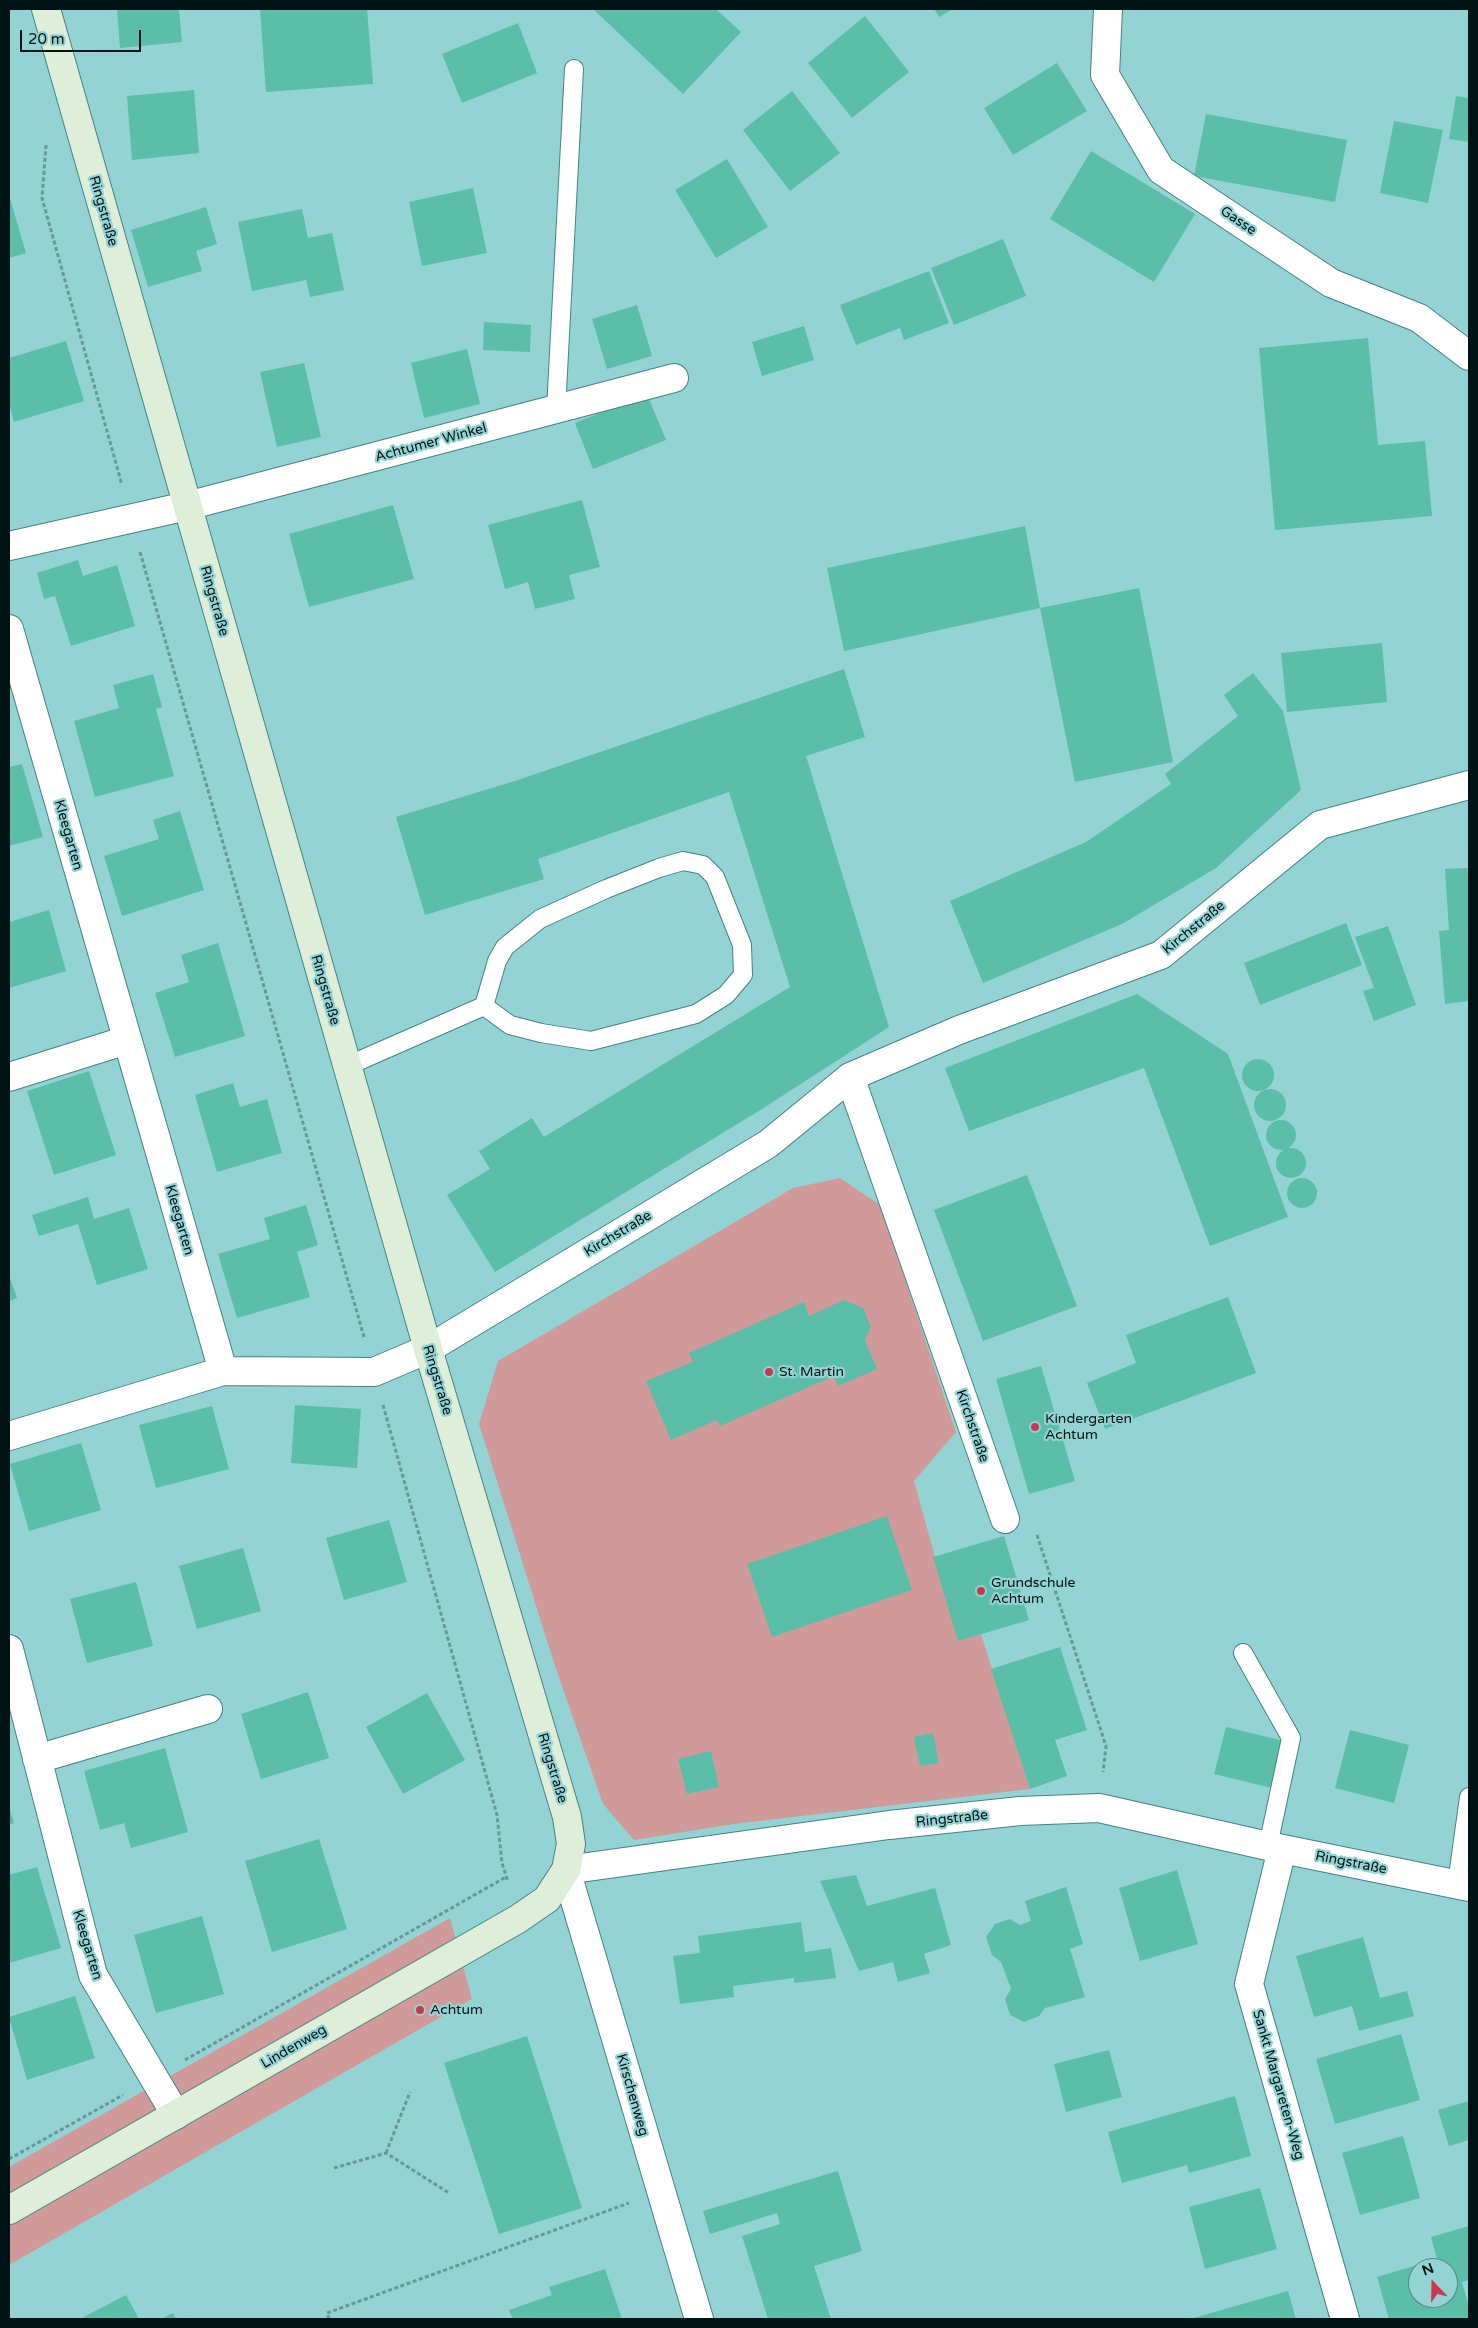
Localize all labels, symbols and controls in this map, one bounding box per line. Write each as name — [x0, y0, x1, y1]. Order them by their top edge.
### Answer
scale bar — [22, 20, 144, 52]
text: 20 m — [28, 30, 65, 48]
street label: Ringstraße — [85, 174, 121, 248]
street label: Gasse — [1217, 203, 1259, 239]
street label: Achtumer Winkel — [373, 420, 489, 466]
street label: Ringstraße — [196, 564, 232, 638]
street label: Kleegarten — [50, 798, 86, 872]
street label: Kirchstraße — [1159, 898, 1229, 958]
street label: Ringstraße — [307, 953, 343, 1027]
street label: Kleegarten — [161, 1183, 197, 1257]
street label: Kirchstraße — [581, 1207, 655, 1261]
street label: Ringstraße — [418, 1343, 456, 1417]
place label: St. Martin — [779, 1364, 844, 1380]
marker: St. Martin — [763, 1366, 775, 1378]
street label: Kirchstraße — [952, 1387, 992, 1465]
place label: Kindergarten Achtum — [1045, 1411, 1132, 1444]
marker: Kindergarten Achtum — [1029, 1421, 1041, 1433]
place label: Grundschule Achtum — [991, 1575, 1075, 1608]
marker: Grundschule Achtum — [975, 1585, 987, 1597]
street label: Ringstraße — [533, 1731, 571, 1805]
street label: Ringstraße — [915, 1807, 989, 1831]
street label: Ringstraße — [1314, 1848, 1388, 1878]
street label: Kleegarten — [68, 1908, 106, 1982]
place label: Achtum — [430, 2002, 483, 2018]
marker: Achtum — [414, 2004, 426, 2016]
street label: Sankt Margareten-Weg — [1248, 2008, 1308, 2162]
street label: Lindenweg — [258, 2021, 330, 2073]
street label: Kirschenweg — [612, 2052, 652, 2138]
north arrow — [1408, 2258, 1458, 2308]
text: N — [1420, 2260, 1436, 2279]

